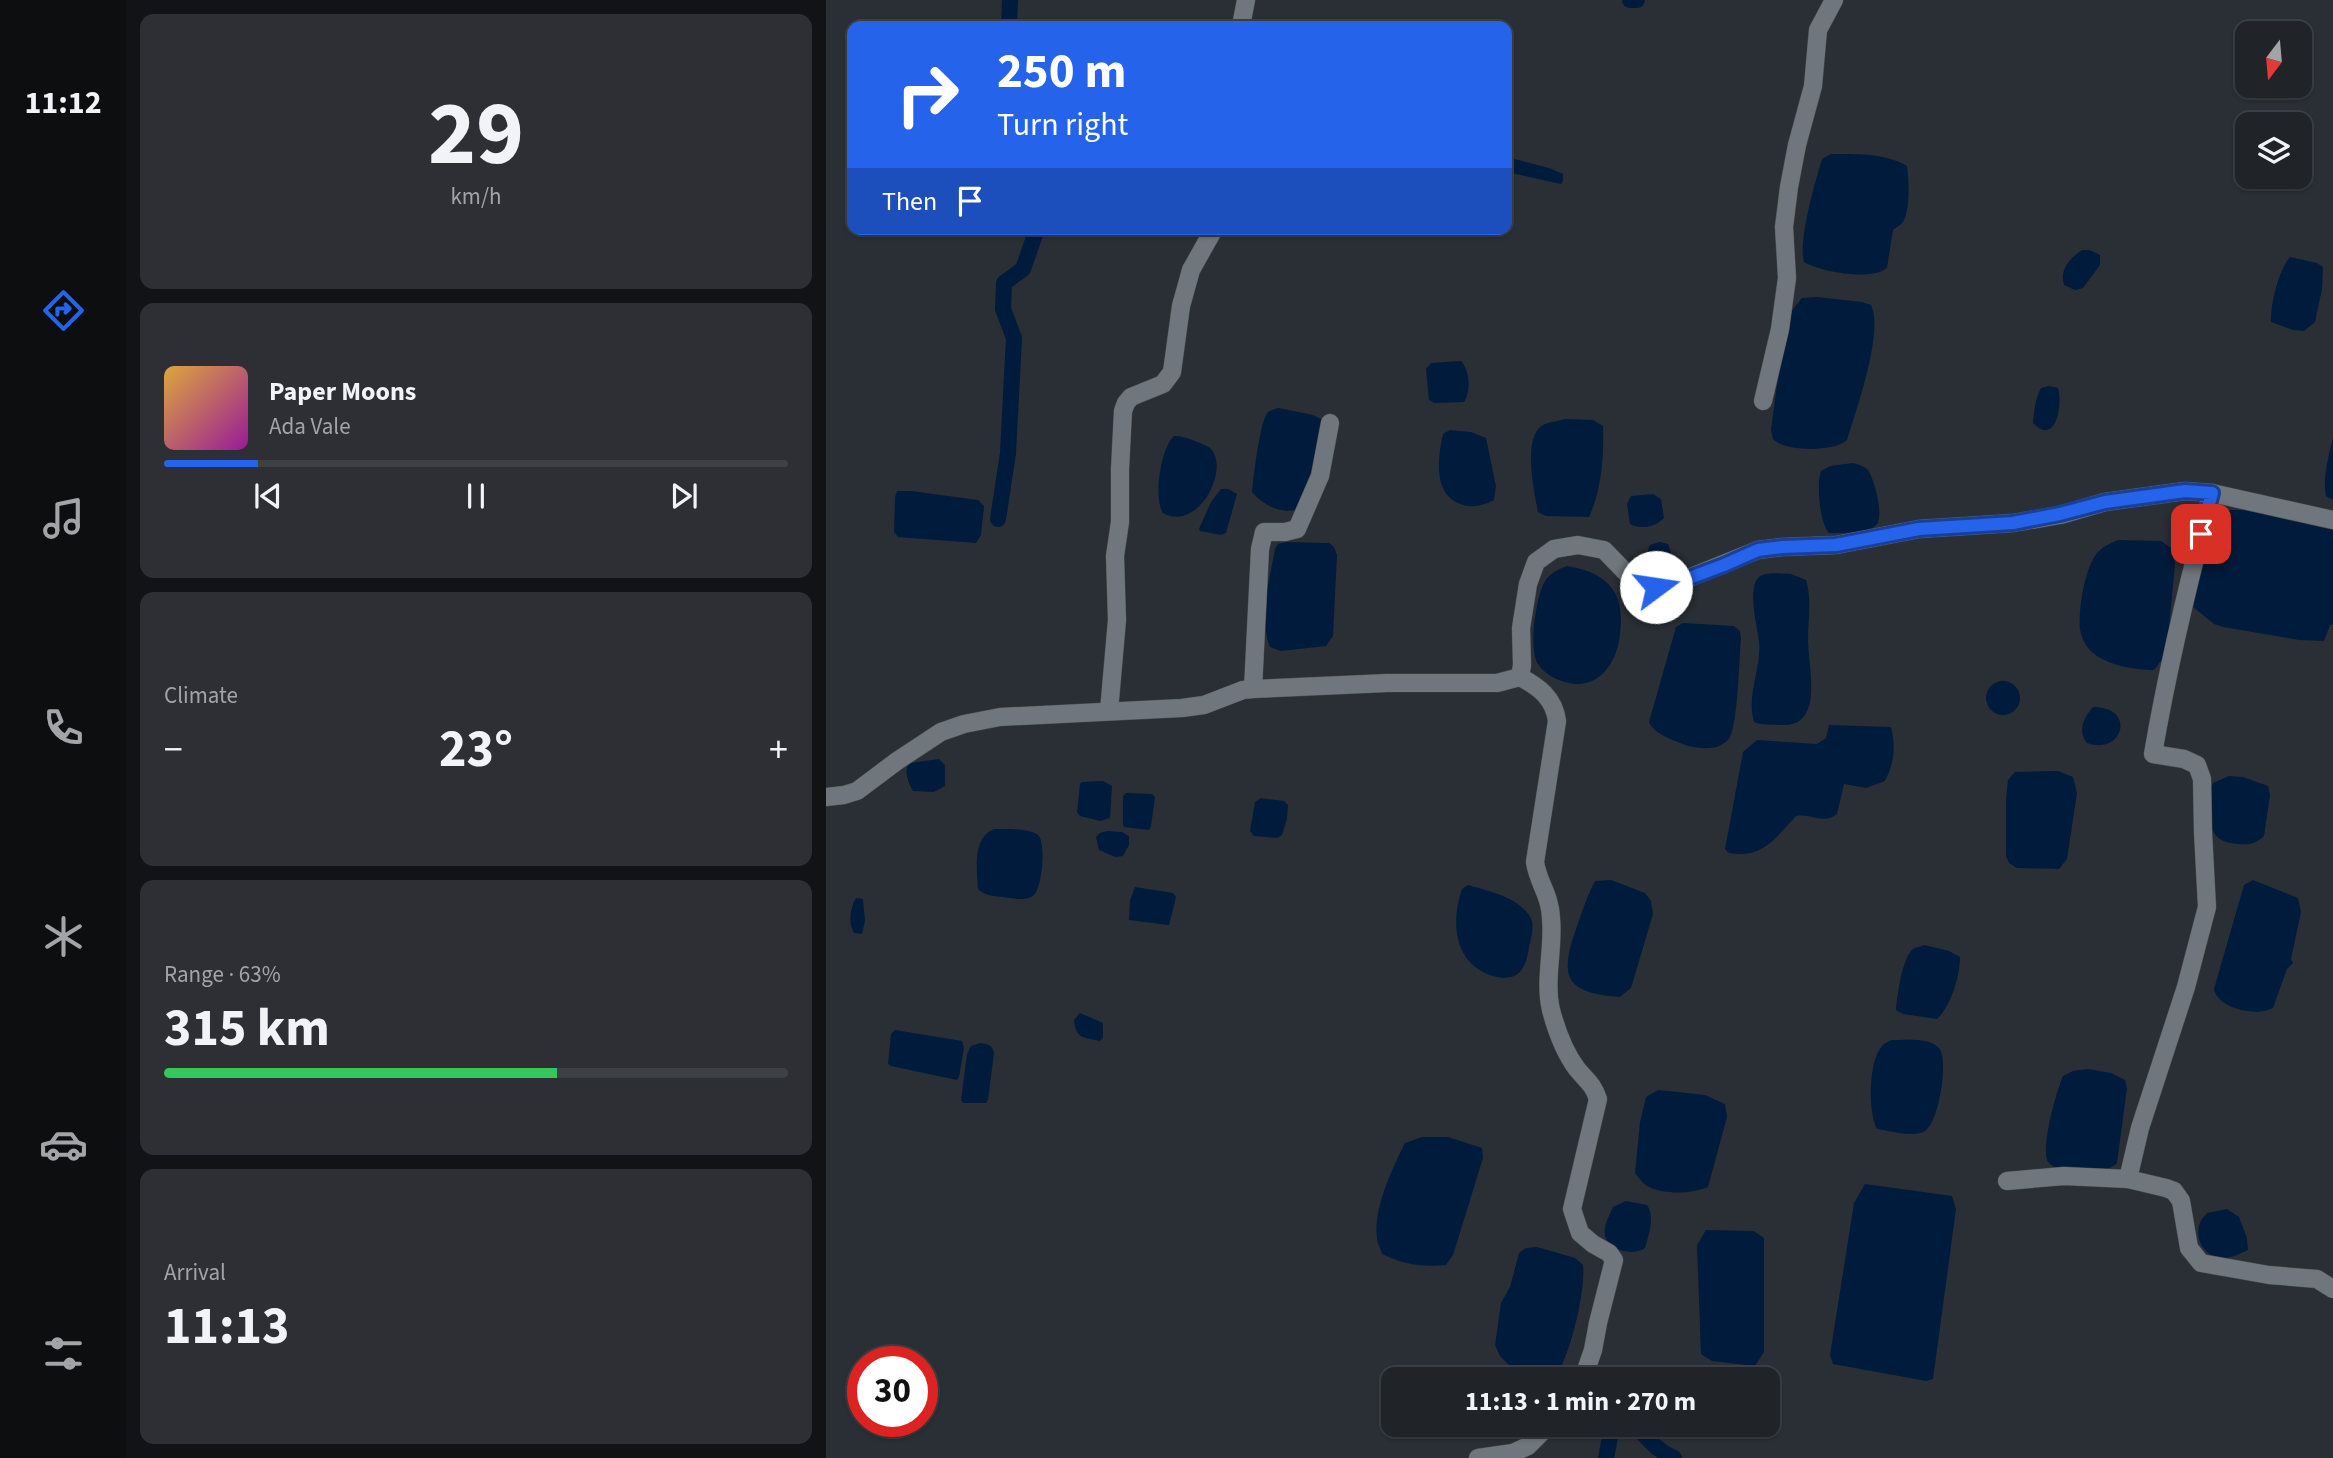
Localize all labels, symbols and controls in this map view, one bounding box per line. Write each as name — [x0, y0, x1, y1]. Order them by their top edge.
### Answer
north arrow — [2235, 21, 2312, 98]
map controls — [2235, 21, 2312, 189]
text: 250 m — [997, 37, 1126, 107]
icon: right — [882, 49, 973, 140]
text: 29 — [428, 70, 524, 199]
text: 11:12 — [24, 80, 102, 126]
text: Turn right — [997, 102, 1128, 148]
button: layers — [2235, 112, 2312, 189]
text: km/h — [450, 180, 502, 213]
icon: arrive — [951, 182, 989, 220]
text: Then — [882, 183, 937, 220]
icon: directions — [39, 286, 88, 335]
text: Paper Moons — [269, 373, 416, 410]
text: Ada Vale — [269, 410, 351, 443]
icon: previous — [249, 477, 287, 515]
icon: pause — [457, 477, 495, 515]
icon: next — [665, 477, 703, 515]
icon: music — [39, 494, 88, 543]
pin — [2171, 504, 2231, 564]
icon: arrive — [2182, 515, 2220, 553]
position arrow — [1619, 550, 1693, 624]
text: Climate — [164, 679, 238, 712]
icon: phone — [39, 703, 88, 752]
text: 23° — [439, 713, 513, 787]
text: − — [164, 723, 183, 777]
text: + — [769, 723, 788, 777]
icon: climate — [39, 912, 88, 961]
text: Range · 63% — [164, 958, 281, 991]
text: 315 km — [164, 992, 330, 1066]
icon: car — [39, 1120, 88, 1169]
text: Arrival — [164, 1256, 226, 1289]
text: 11:13 — [164, 1290, 289, 1364]
icon: filters — [39, 1329, 88, 1378]
speed limit sign: 30 — [847, 1346, 938, 1437]
text: 11:13 · 1 min · 270 m — [1465, 1383, 1696, 1420]

